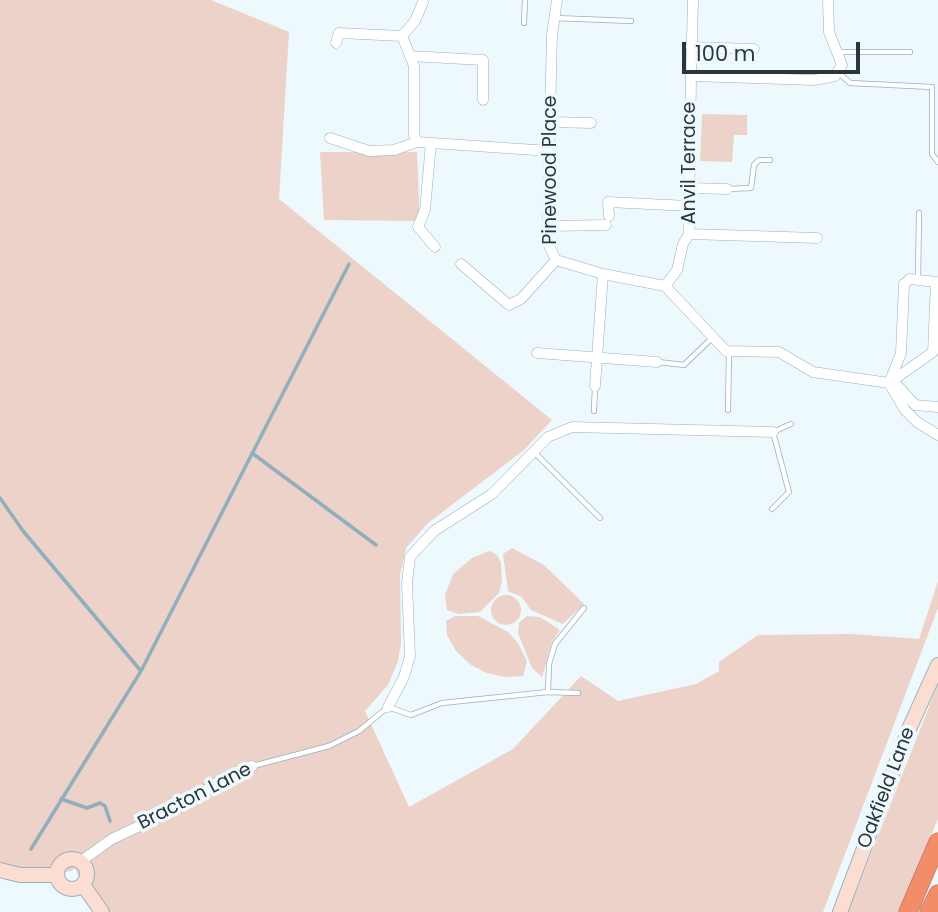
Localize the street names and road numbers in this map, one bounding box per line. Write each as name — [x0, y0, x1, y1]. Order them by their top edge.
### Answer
street label: Pinewood Place — [540, 95, 562, 245]
street label: Anvil Terrace — [679, 102, 701, 224]
street label: Oakfield Lane — [853, 724, 921, 852]
street label: Bracton Lane — [134, 759, 256, 835]

